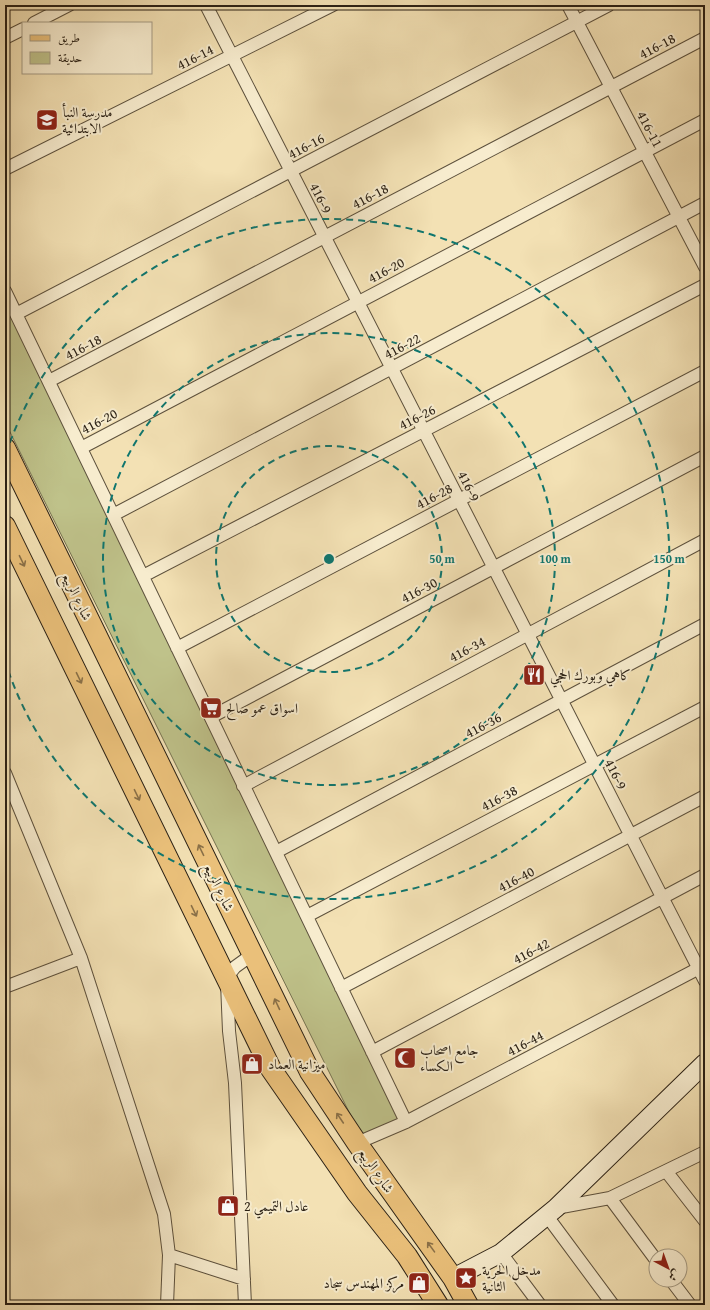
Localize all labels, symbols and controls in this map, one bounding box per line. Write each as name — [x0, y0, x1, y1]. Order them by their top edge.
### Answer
legend — [22, 22, 152, 74]
street label: 416-18 — [635, 28, 679, 64]
text: طريق — [58, 29, 80, 46]
street label: 416-14 — [173, 39, 217, 75]
text: حديقة — [58, 49, 82, 66]
place label: مدرسة النبأ الابتدائية — [62, 102, 112, 138]
school or university icon: مدرسة النبأ الابتدائية — [34, 107, 60, 133]
street label: 416-11 — [632, 107, 668, 151]
street label: 416-16 — [284, 128, 328, 164]
street label: 416-18 — [348, 178, 392, 214]
street label: 416-9 — [305, 179, 337, 217]
street label: 416-20 — [364, 252, 408, 288]
street label: 416-22 — [380, 328, 424, 364]
street label: 416-18 — [61, 329, 105, 365]
street label: 416-26 — [395, 399, 439, 435]
street label: 416-20 — [77, 403, 121, 439]
street label: 416-9 — [453, 467, 485, 505]
street label: 416-28 — [412, 478, 456, 514]
text: 50 m — [429, 550, 455, 567]
text: 100 m — [539, 550, 572, 567]
text: 150 m — [653, 550, 686, 567]
centre of rings — [322, 552, 336, 566]
one-way arrow — [19, 555, 26, 567]
street label: شارع الربيع — [53, 569, 97, 625]
street label: 416-30 — [397, 572, 441, 608]
street label: 416-34 — [445, 631, 489, 667]
restaurant icon: كاهي وبورك الحجي — [521, 662, 547, 688]
place label: كاهي وبورك الحجي — [550, 665, 631, 688]
one-way arrow — [76, 672, 84, 684]
supermarket icon: اسواق عمو صالح — [198, 695, 224, 721]
place label: اسواق عمو صالح — [226, 698, 298, 721]
street label: 416-36 — [461, 707, 505, 743]
street label: 416-9 — [600, 755, 632, 793]
street label: 416-38 — [477, 780, 521, 816]
one-way arrow — [134, 788, 141, 800]
one-way arrow — [197, 844, 204, 856]
street label: شارع الربيع — [195, 860, 239, 916]
street label: 416-40 — [494, 861, 538, 897]
one-way arrow — [191, 905, 198, 917]
street label: 416-42 — [509, 933, 553, 969]
one-way arrow — [273, 998, 280, 1010]
street label: 416-44 — [503, 1025, 547, 1061]
place label: جامع اصحاب الکساء — [420, 1040, 478, 1076]
mosque icon: جامع اصحاب الکساء — [392, 1045, 418, 1071]
shop icon: ميزانية العماد — [239, 1051, 265, 1077]
place label: ميزانية العماد — [268, 1054, 325, 1074]
one-way arrow — [336, 1112, 344, 1123]
street label: شارع الربيع — [350, 1143, 399, 1199]
shop icon: عادل التميمي 2 — [215, 1193, 241, 1219]
place label: عادل التميمي 2 — [244, 1196, 309, 1219]
one-way arrow — [426, 1242, 435, 1253]
north arrow — [648, 1248, 688, 1288]
place label: مدخل الحرية الثانية — [482, 1260, 541, 1296]
place icon: مدخل الحرية الثانية — [453, 1265, 479, 1291]
text: ش — [665, 1266, 684, 1285]
shop icon: مركز المهندس سجاد — [406, 1270, 432, 1296]
place label: مركز المهندس سجاد — [323, 1273, 404, 1293]

